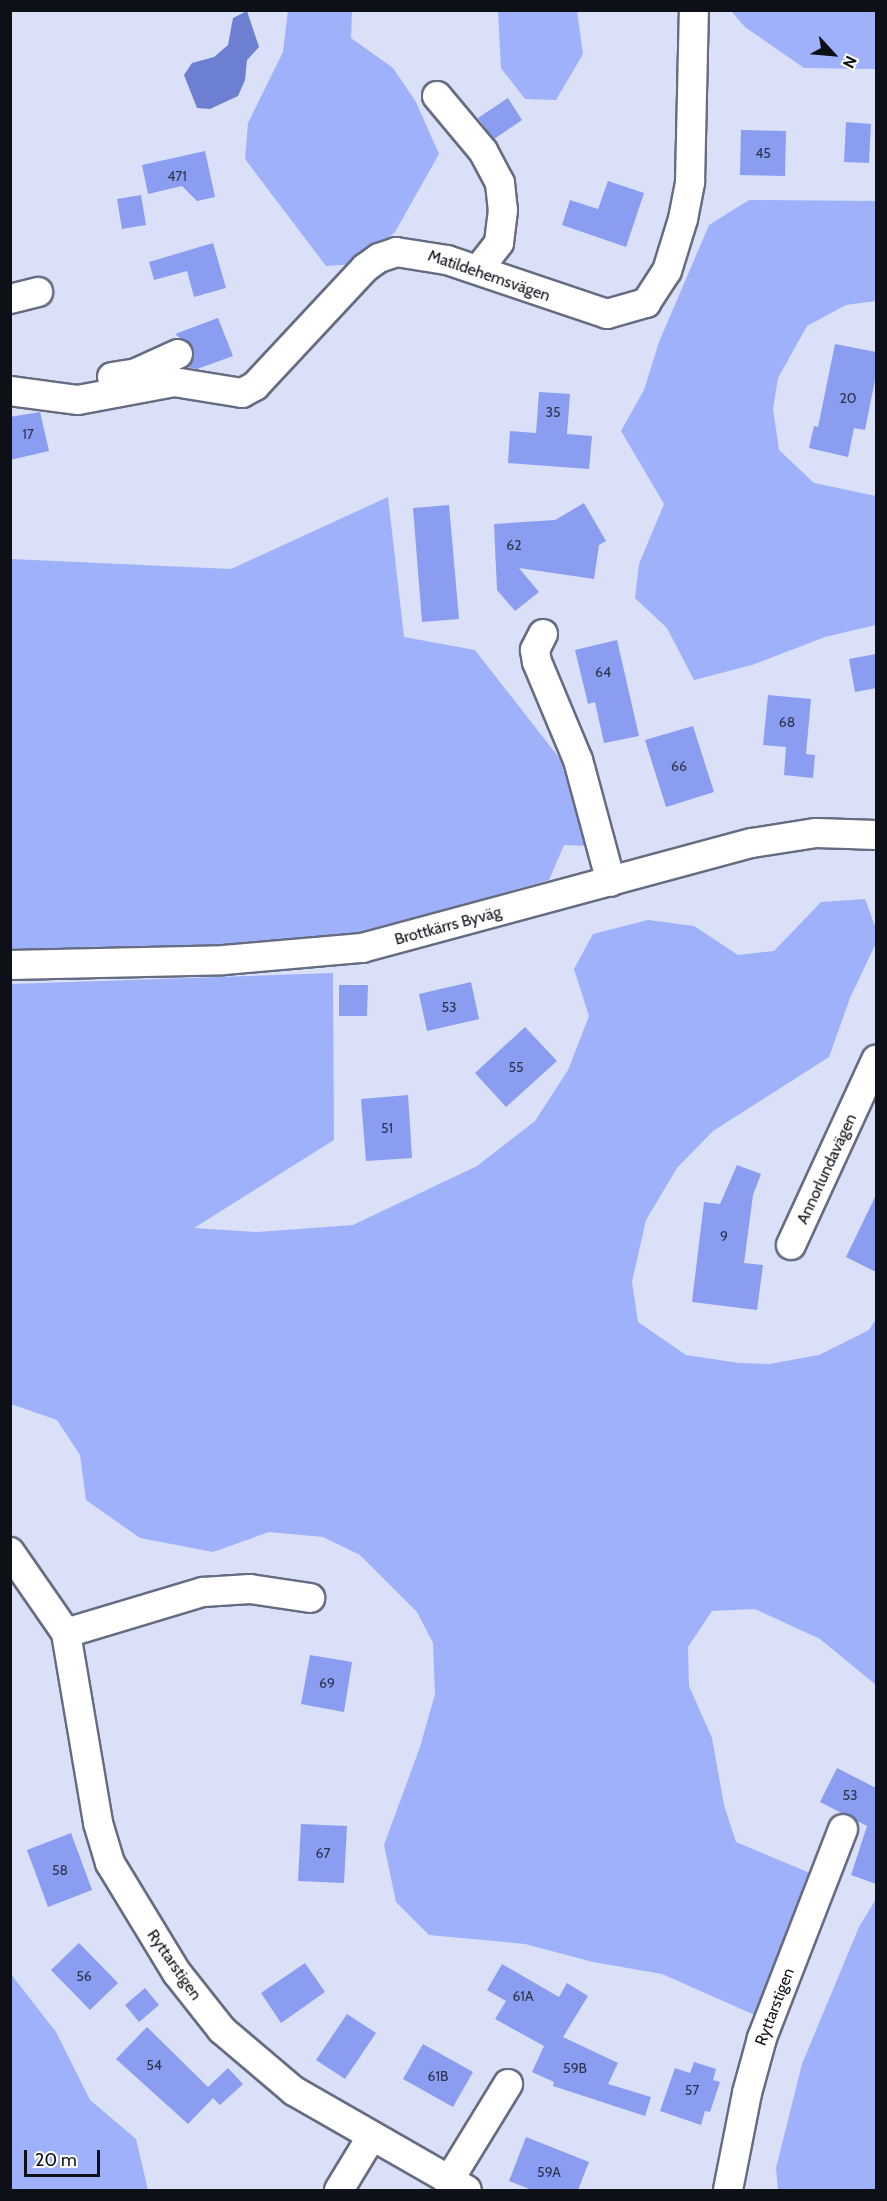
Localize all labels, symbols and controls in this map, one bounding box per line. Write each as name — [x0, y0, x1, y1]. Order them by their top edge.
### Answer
north arrow — [803, 24, 863, 84]
text: N — [839, 53, 861, 71]
house number: 45 — [755, 145, 771, 161]
house number: 471 — [167, 168, 187, 184]
street label: Matildehemsvägen — [425, 246, 553, 306]
house number: 20 — [839, 390, 857, 406]
house number: 35 — [545, 404, 561, 420]
house number: 17 — [22, 426, 34, 442]
house number: 62 — [506, 537, 522, 553]
house number: 64 — [595, 664, 611, 680]
house number: 68 — [779, 714, 795, 730]
house number: 66 — [671, 758, 687, 774]
street label: Brottkärrs Byväg — [393, 903, 503, 949]
house number: 53 — [441, 999, 457, 1015]
house number: 55 — [508, 1059, 524, 1075]
street label: Annorlundavägen — [793, 1111, 861, 1227]
house number: 51 — [381, 1120, 393, 1136]
house number: 9 — [720, 1228, 728, 1244]
house number: 69 — [319, 1675, 335, 1691]
house number: 53 — [842, 1787, 858, 1803]
house number: 67 — [316, 1845, 330, 1861]
house number: 58 — [52, 1862, 68, 1878]
street label: Ryttarstigen — [143, 1926, 205, 2004]
street label: Ryttarstigen — [751, 1965, 799, 2049]
house number: 56 — [76, 1968, 92, 1984]
house number: 61A — [512, 1988, 534, 2004]
house number: 54 — [146, 2057, 162, 2073]
house number: 59B — [563, 2060, 587, 2076]
house number: 61B — [428, 2068, 448, 2084]
house number: 57 — [685, 2082, 699, 2098]
scale bar — [27, 2138, 104, 2176]
text: 20 m — [35, 2149, 77, 2171]
house number: 59A — [537, 2164, 561, 2180]

